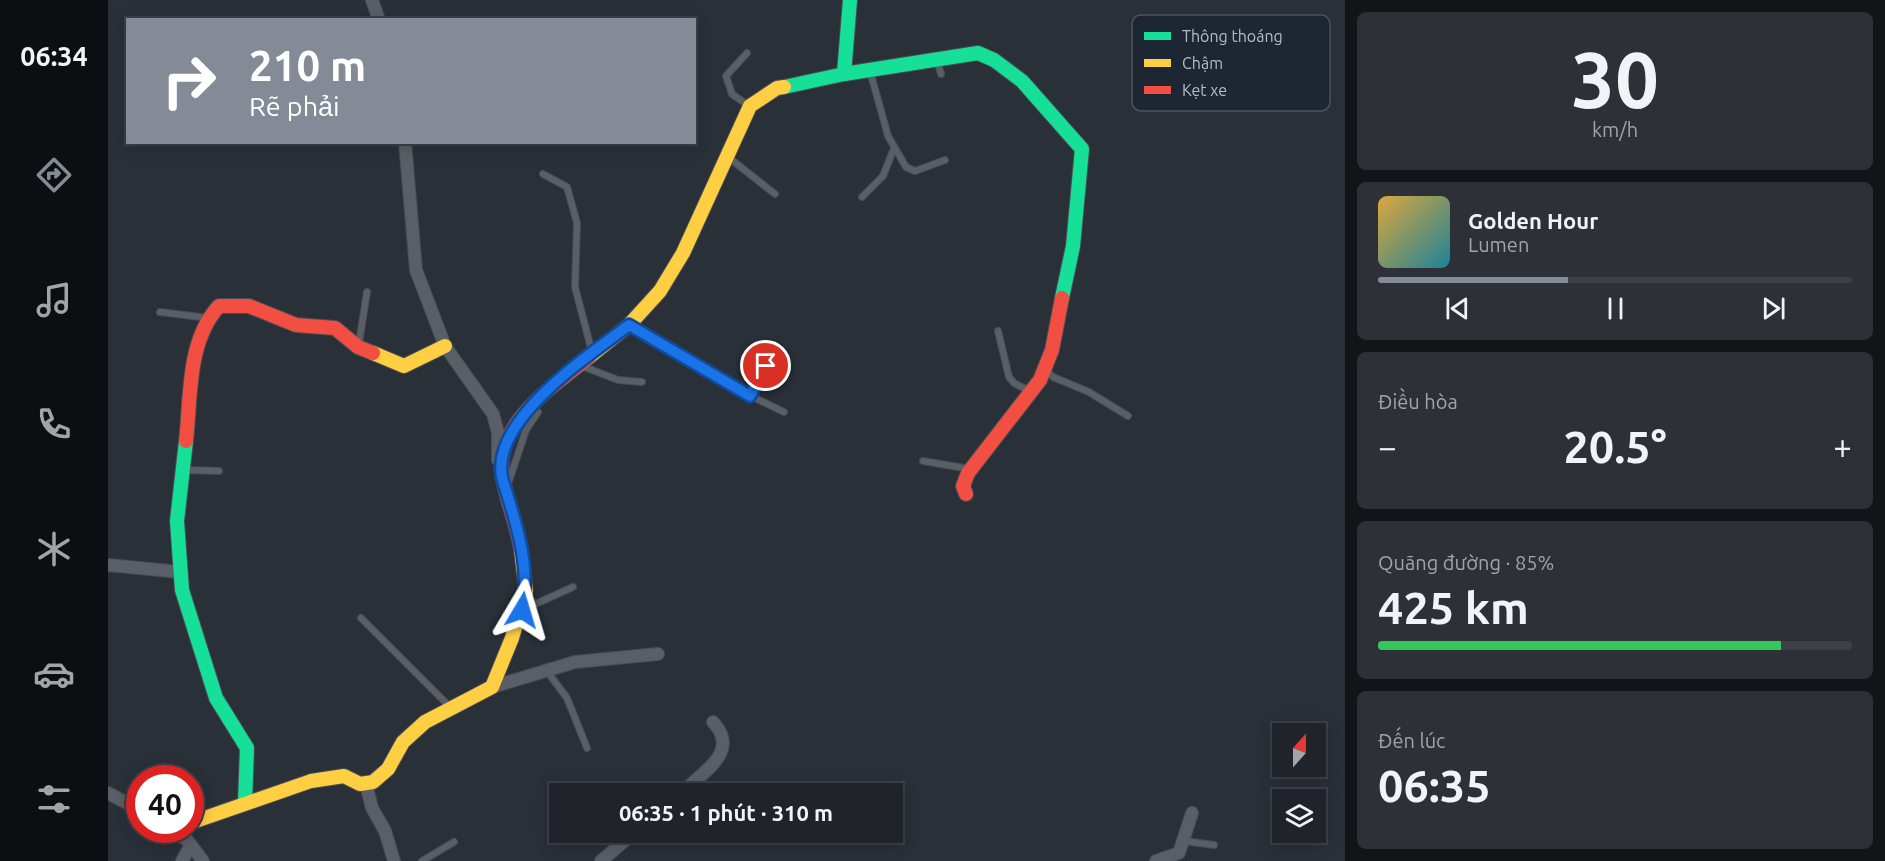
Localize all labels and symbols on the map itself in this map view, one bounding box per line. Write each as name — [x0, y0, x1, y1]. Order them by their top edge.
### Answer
legend — [1132, 15, 1330, 111]
text: Thông thoáng — [1182, 27, 1283, 45]
text: Chậm — [1182, 54, 1223, 72]
text: Kẹt xe — [1182, 81, 1227, 99]
pin — [740, 340, 791, 391]
position arrow — [490, 578, 554, 642]
north arrow — [1272, 723, 1326, 777]
speed limit sign: 40 — [126, 765, 204, 843]

